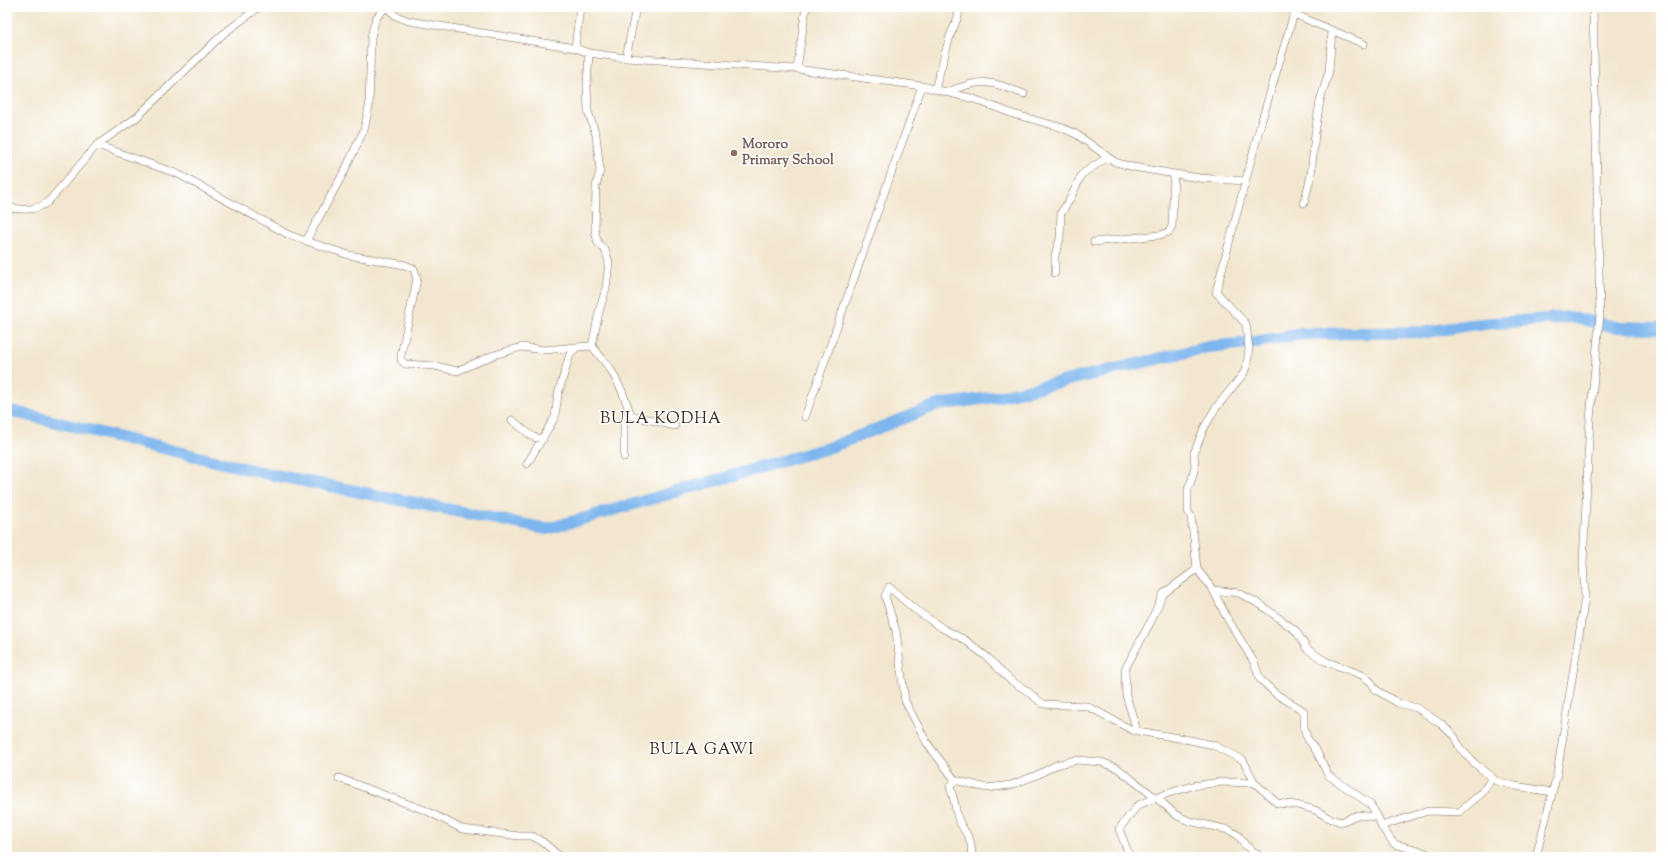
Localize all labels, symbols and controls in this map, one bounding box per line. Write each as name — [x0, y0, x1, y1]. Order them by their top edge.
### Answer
place label: Mororo Primary School — [742, 135, 834, 171]
marker: Mororo Primary School — [729, 148, 739, 158]
district label: BULA KODHA — [600, 408, 722, 431]
district label: BULA GAWI — [649, 739, 755, 762]

